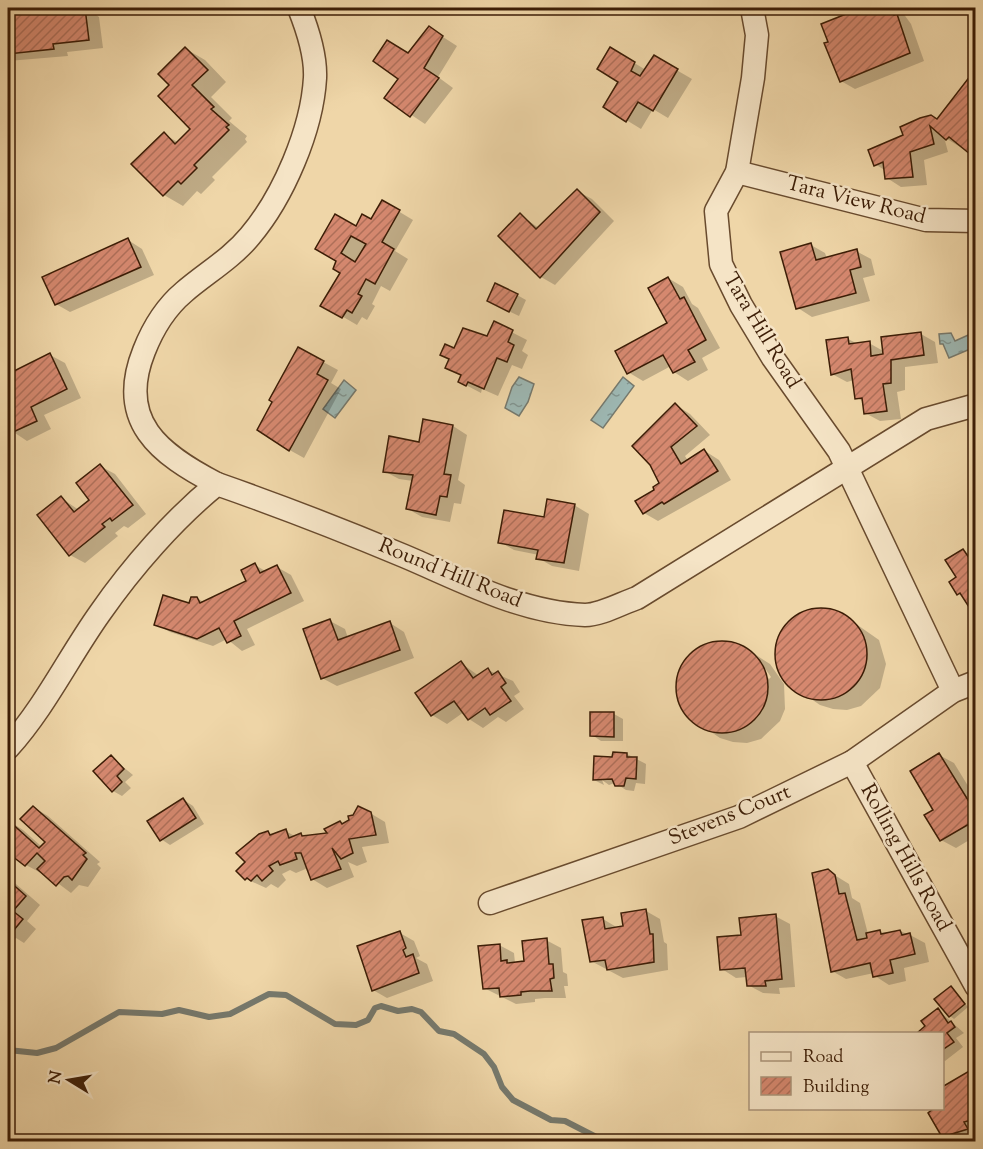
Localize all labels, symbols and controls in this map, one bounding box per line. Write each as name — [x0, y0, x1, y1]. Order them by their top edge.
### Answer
street label: Tara View Road — [783, 169, 929, 233]
street label: Tara Hill Road — [715, 267, 807, 395]
street label: Round Hill Road — [374, 532, 526, 617]
street label: Stevens Court — [664, 778, 796, 854]
street label: Rolling Hills Road — [852, 779, 958, 937]
legend — [749, 1032, 944, 1110]
text: Road — [803, 1045, 843, 1071]
north arrow — [39, 1050, 99, 1110]
text: N — [44, 1069, 69, 1086]
text: Building — [803, 1075, 869, 1101]

